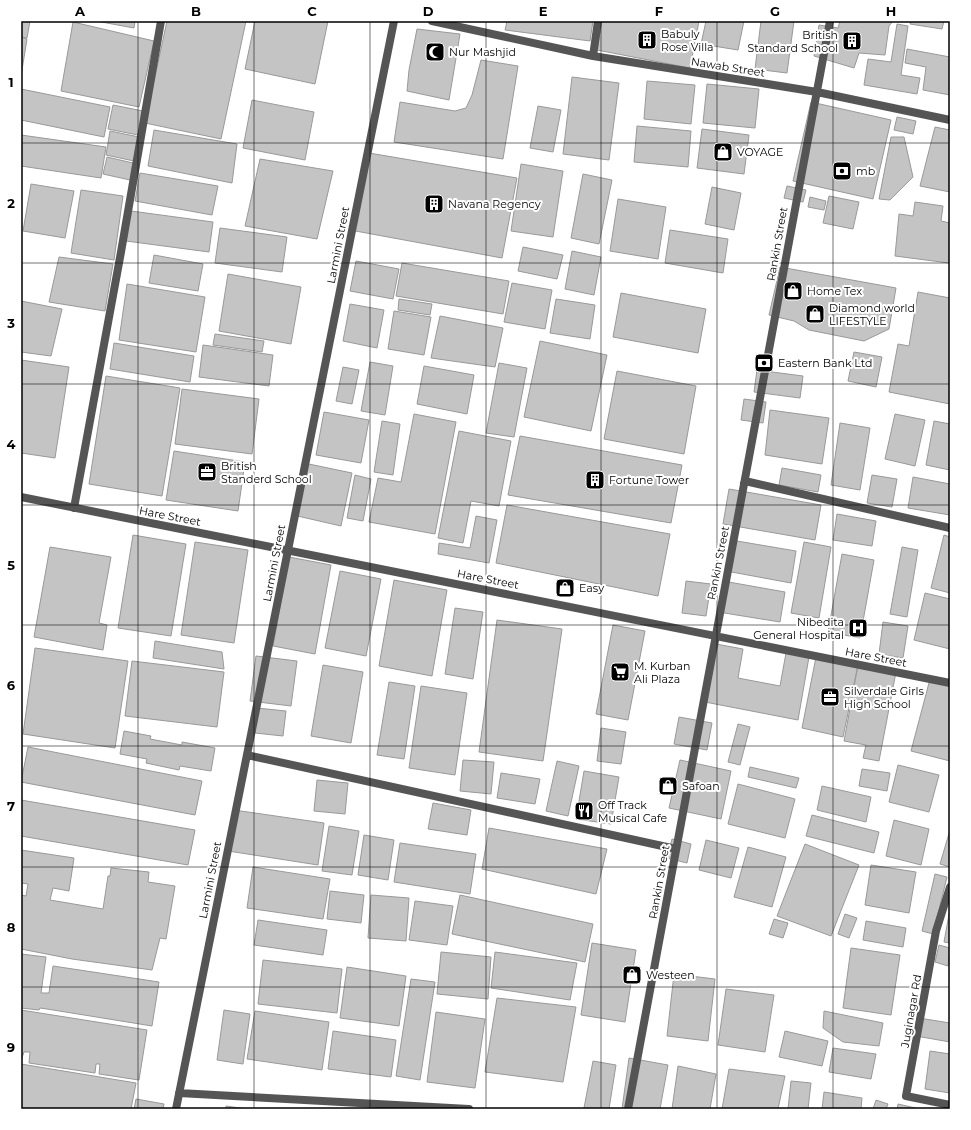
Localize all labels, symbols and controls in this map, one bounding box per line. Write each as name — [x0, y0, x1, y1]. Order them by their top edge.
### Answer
text: A — [74, 3, 86, 19]
text: B — [191, 3, 201, 19]
text: C — [307, 3, 317, 19]
text: D — [423, 3, 434, 19]
text: E — [539, 3, 548, 19]
text: F — [655, 3, 663, 19]
text: G — [770, 3, 780, 19]
text: H — [886, 3, 896, 19]
place label: Babuly Rose Villa — [661, 27, 714, 54]
place label: British Standard School — [747, 28, 838, 55]
building icon: Babuly Rose Villa — [636, 29, 658, 51]
building icon: British Standard School — [841, 30, 863, 52]
mosque icon: Nur Mashjid — [424, 41, 446, 63]
place label: Nur Mashjid — [449, 45, 516, 59]
street label: Nawab Street — [690, 54, 767, 80]
text: 1 — [8, 74, 14, 90]
shop icon: VOYAGE — [712, 141, 734, 163]
place label: VOYAGE — [737, 145, 783, 159]
bank icon: mb — [831, 160, 853, 182]
place label: mb — [856, 164, 875, 178]
building icon: Navana Regency — [423, 193, 445, 215]
text: 2 — [7, 195, 15, 211]
place label: Navana Regency — [448, 197, 541, 211]
street label: Larmini Street — [324, 205, 352, 285]
street label: Rankin Street — [764, 205, 790, 282]
shop icon: Home Tex — [782, 280, 804, 302]
place label: Home Tex — [807, 284, 862, 298]
place label: Diamond world LIFESTYLE — [829, 301, 915, 328]
shop icon: Diamond world LIFESTYLE — [804, 303, 826, 325]
text: 3 — [6, 315, 15, 331]
bank icon: Eastern Bank Ltd — [753, 352, 775, 374]
place label: Eastern Bank Ltd — [778, 356, 873, 370]
text: 4 — [7, 436, 16, 452]
place label: British Standerd School — [221, 459, 312, 486]
office icon: British Standerd School — [196, 461, 218, 483]
building icon: Fortune Tower — [584, 469, 606, 491]
place label: Fortune Tower — [609, 473, 689, 487]
street label: Hare Street — [138, 503, 203, 529]
street label: Larmini Street — [260, 523, 288, 603]
street label: Rankin Street — [704, 524, 732, 601]
text: 5 — [7, 557, 15, 573]
street label: Hare Street — [456, 566, 521, 592]
shop icon: Easy — [554, 577, 576, 599]
place label: Easy — [579, 581, 604, 595]
place label: Nibedita General Hospital — [753, 615, 844, 642]
hospital icon: Nibedita General Hospital — [847, 617, 869, 639]
street label: Hare Street — [844, 644, 909, 670]
place label: M. Kurban Ali Plaza — [634, 659, 690, 686]
supermarket icon: M. Kurban Ali Plaza — [609, 661, 631, 683]
text: 6 — [7, 677, 16, 693]
place label: Silverdale Girls High School — [844, 684, 925, 711]
office icon: Silverdale Girls High School — [819, 686, 841, 708]
shop icon: Safoan — [657, 775, 679, 797]
place label: Safoan — [682, 779, 720, 793]
text: 7 — [7, 798, 15, 814]
place label: Off Track Musical Cafe — [598, 798, 668, 825]
restaurant icon: Off Track Musical Cafe — [573, 800, 595, 822]
street label: Larmini Street — [196, 840, 224, 920]
street label: Rankin Street — [646, 843, 672, 920]
text: 8 — [7, 919, 16, 935]
shop icon: Westeen — [621, 964, 643, 986]
place label: Westeen — [646, 968, 695, 982]
street label: Juginagar Rd — [898, 973, 924, 1050]
text: 9 — [7, 1039, 15, 1055]

